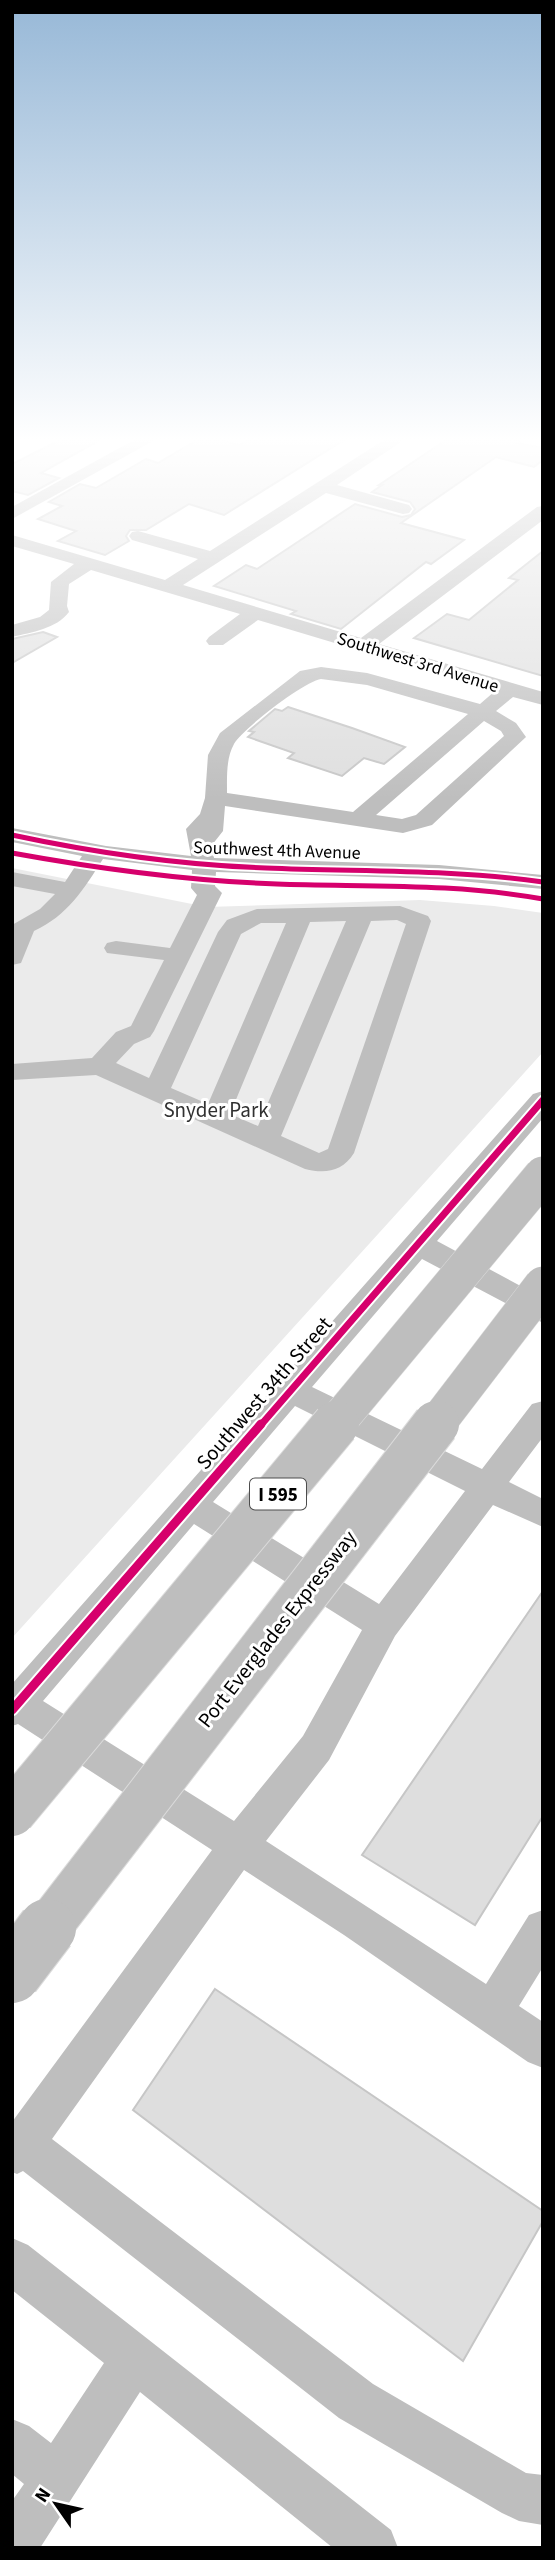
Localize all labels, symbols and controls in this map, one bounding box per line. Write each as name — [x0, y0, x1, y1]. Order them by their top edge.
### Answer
street label: Southwest 3rd Avenue — [334, 626, 502, 699]
street label: Southwest 4th Avenue — [193, 835, 361, 866]
park label: Snyder Park — [163, 1095, 269, 1125]
street label: Southwest 34th Street — [189, 1310, 339, 1476]
road number: I 595 — [250, 1478, 306, 1510]
street label: Port Everglades Expressway — [190, 1524, 364, 1734]
north arrow — [21, 2469, 91, 2539]
text: N — [28, 2483, 58, 2508]

